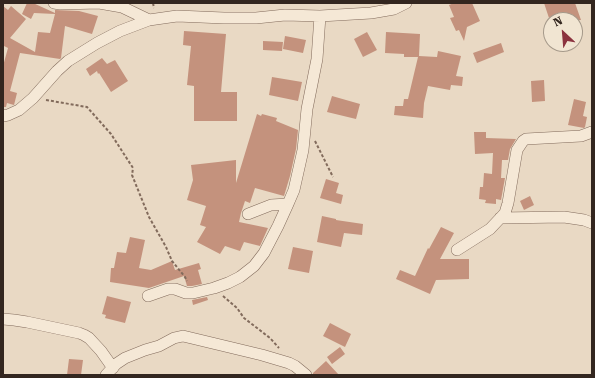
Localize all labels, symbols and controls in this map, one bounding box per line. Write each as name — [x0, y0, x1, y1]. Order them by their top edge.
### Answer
north arrow — [543, 12, 583, 52]
text: N — [551, 14, 565, 29]

